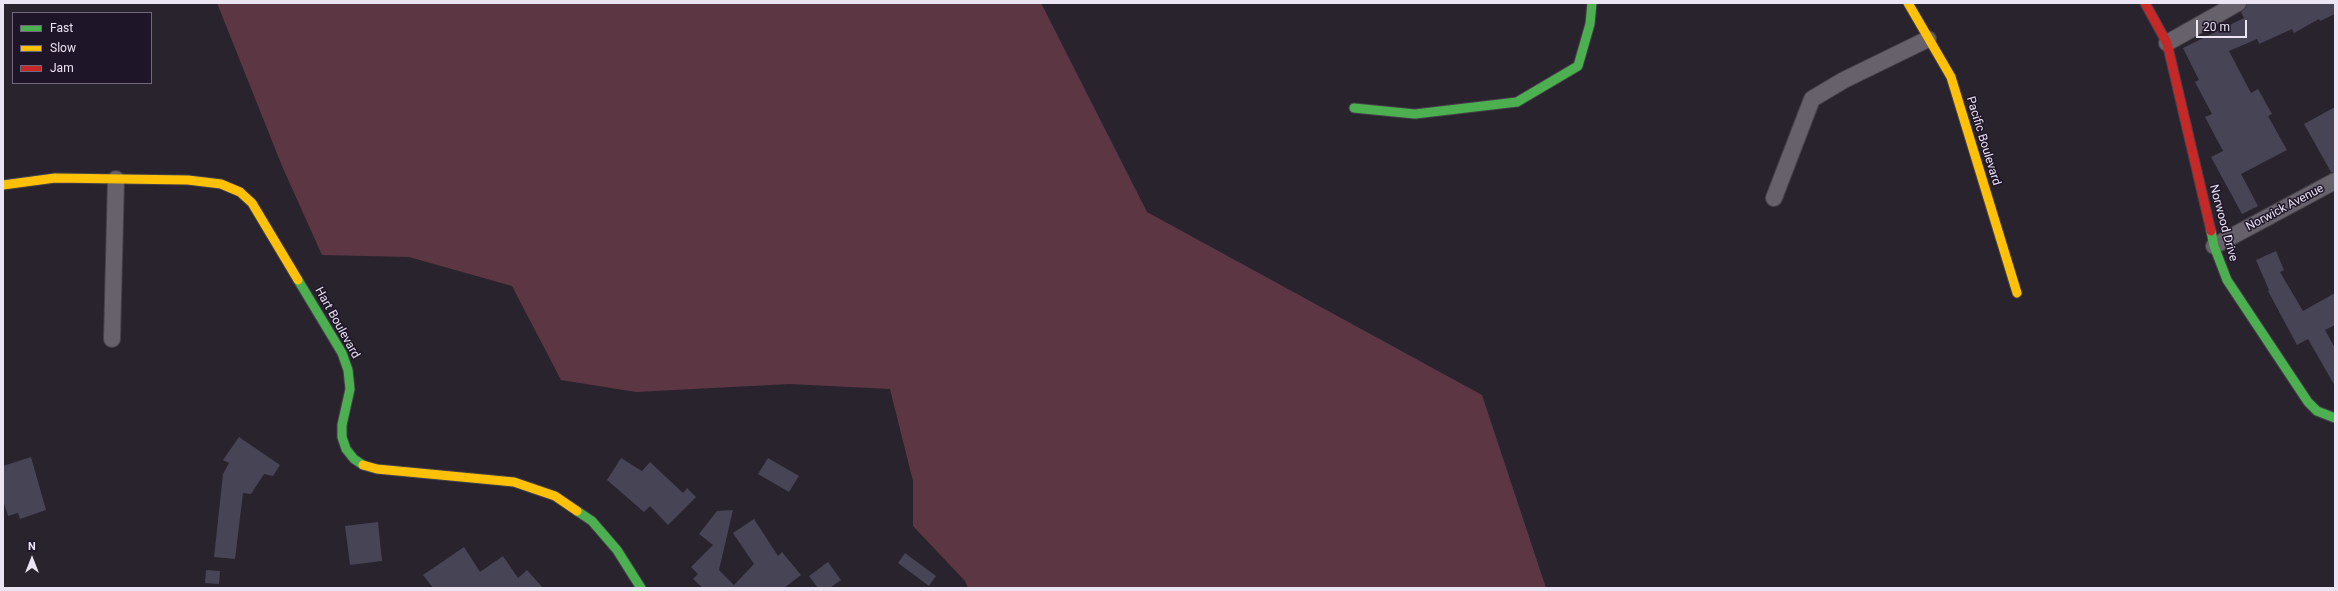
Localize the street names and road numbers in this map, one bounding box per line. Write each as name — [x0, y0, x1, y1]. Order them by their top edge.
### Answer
street label: Pacific Boulevard — [1963, 95, 2003, 187]
street label: Norwick Avenue — [2244, 181, 2326, 235]
street label: Norwood Drive — [2206, 183, 2240, 263]
street label: Hart Boulevard — [311, 285, 363, 361]

